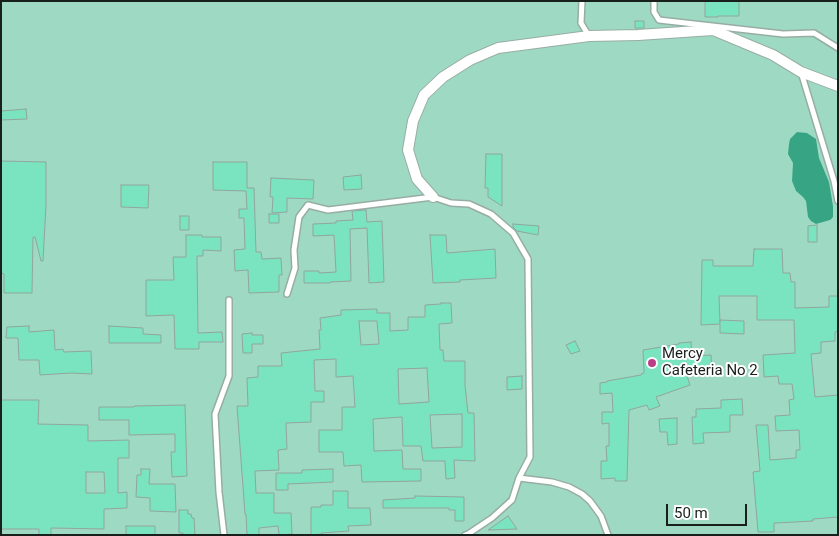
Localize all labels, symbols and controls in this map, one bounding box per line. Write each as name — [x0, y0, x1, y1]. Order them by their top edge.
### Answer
place label: Mercy Cafeteria No 2 — [662, 345, 758, 380]
marker: Mercy Cafeteria No 2 — [646, 357, 658, 369]
scale bar — [669, 494, 750, 526]
text: 50 m — [674, 504, 708, 522]

